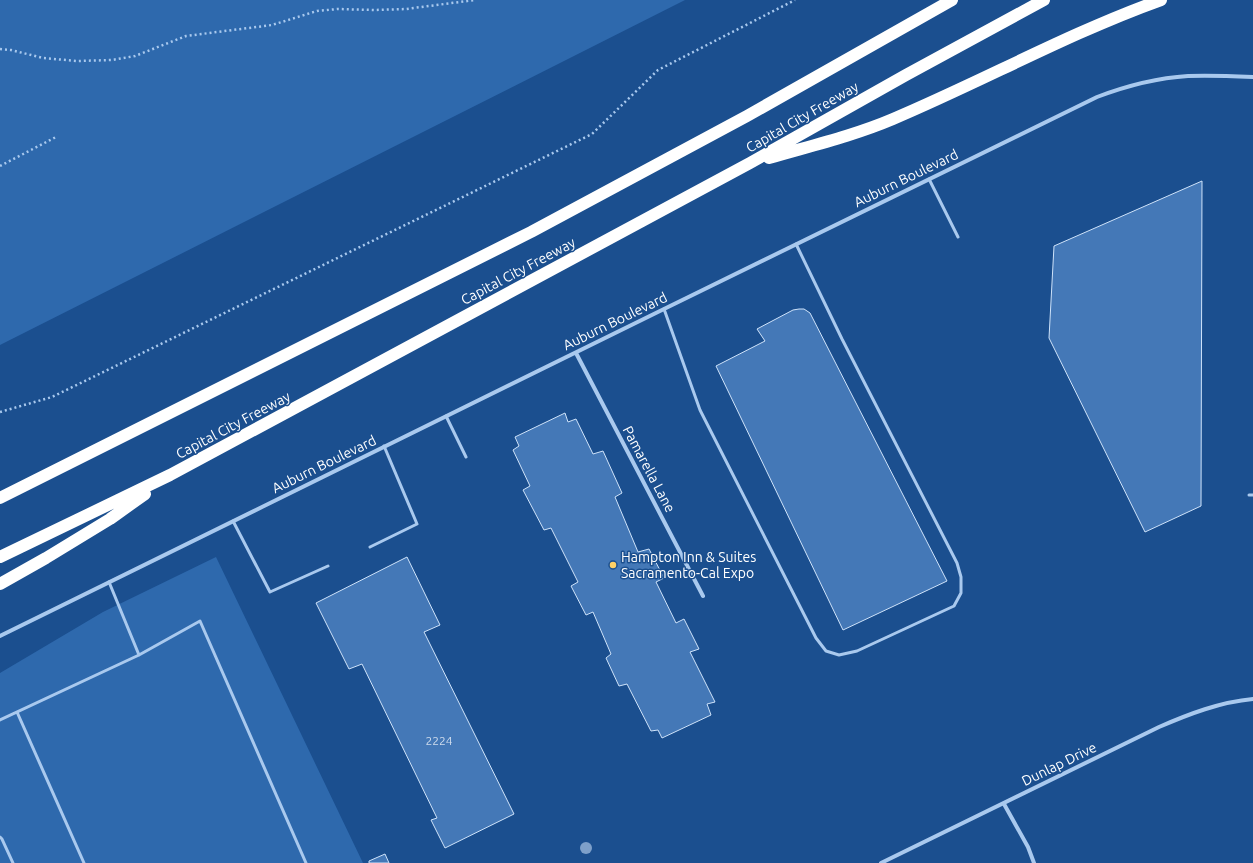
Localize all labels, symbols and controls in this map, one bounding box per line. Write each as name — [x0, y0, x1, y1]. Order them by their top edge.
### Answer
street label: Capital City Freeway — [743, 78, 861, 156]
street label: Auburn Boulevard — [851, 146, 961, 210]
street label: Capital City Freeway — [458, 234, 578, 308]
street label: Auburn Boulevard — [560, 289, 670, 353]
street label: Capital City Freeway — [173, 388, 293, 462]
street label: Pamarella Lane — [620, 423, 678, 515]
street label: Auburn Boulevard — [269, 432, 379, 496]
place label: Hampton Inn & Suites Sacramento-Cal Expo — [621, 549, 756, 581]
marker: Hampton Inn & Suites Sacramento-Cal Expo — [608, 560, 618, 570]
house number: 2224 — [425, 734, 453, 747]
street label: Dunlap Drive — [1019, 739, 1099, 789]

